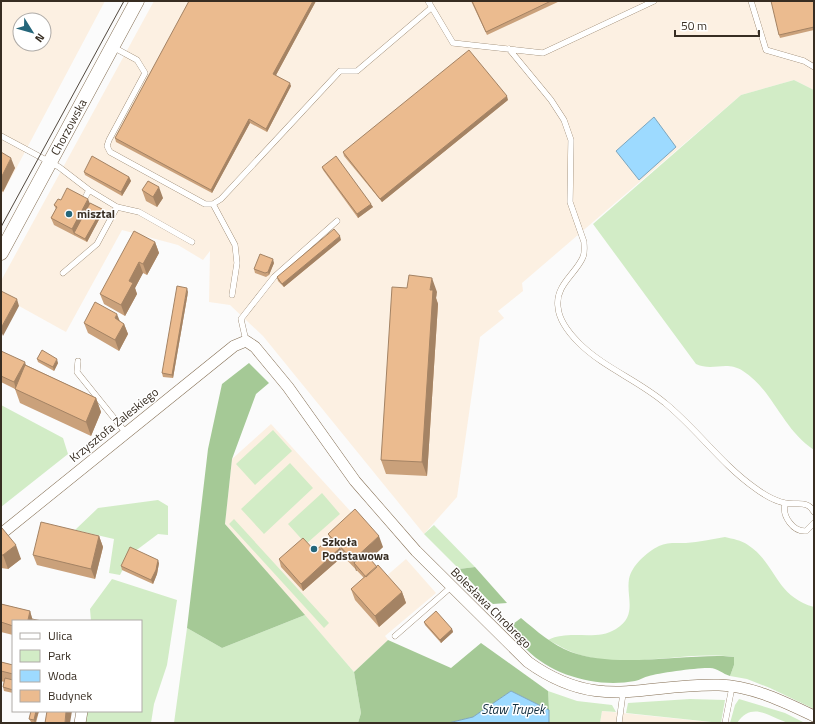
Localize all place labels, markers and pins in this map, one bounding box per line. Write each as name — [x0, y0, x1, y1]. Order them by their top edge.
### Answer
place label: misztal — [77, 204, 115, 223]
marker: misztal — [64, 209, 74, 219]
place label: Szkoła Podstawowa — [322, 532, 389, 565]
marker: Szkoła Podstawowa — [309, 544, 319, 554]

